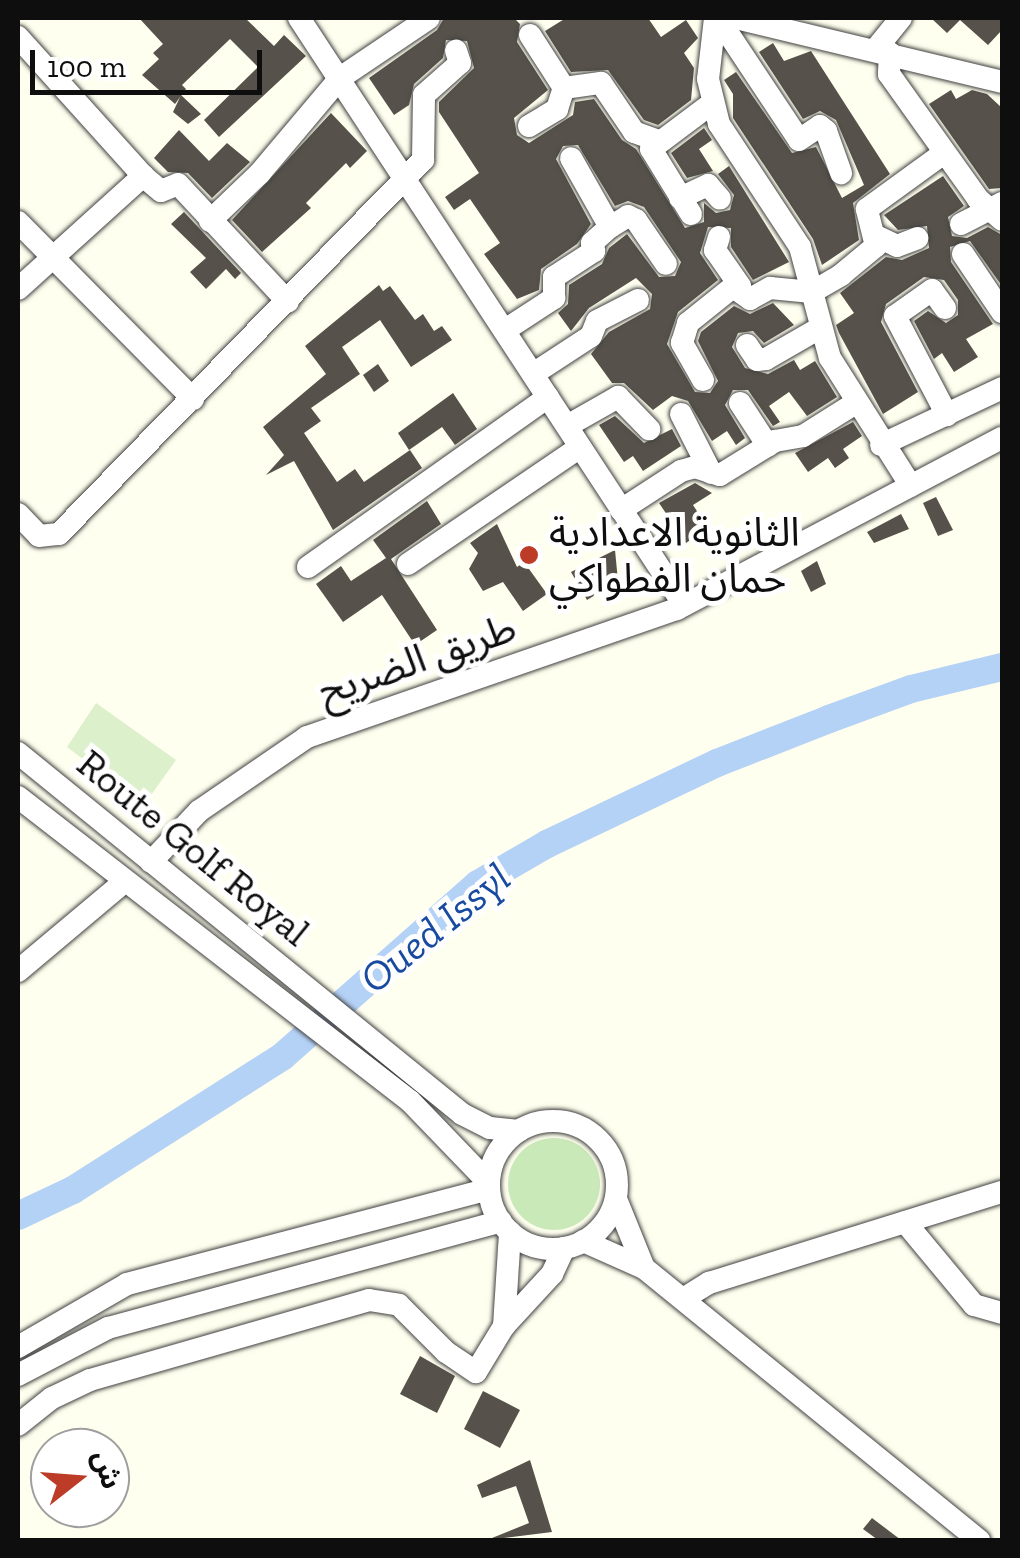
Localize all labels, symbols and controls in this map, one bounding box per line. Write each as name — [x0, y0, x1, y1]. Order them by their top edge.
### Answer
scale bar — [35, 30, 268, 92]
text: 100 m — [47, 49, 126, 85]
place label: الثانوية الاعدادية حمان الفطواكي — [549, 508, 800, 602]
marker: الثانوية الاعدادية حمان الفطواكي — [518, 544, 540, 566]
street label: طريق الضريح — [312, 603, 522, 715]
street label: Route Golf Royal — [68, 739, 320, 955]
water label: Oued Issyl — [350, 852, 520, 1004]
north arrow — [30, 1428, 130, 1528]
text: ش — [86, 1446, 129, 1493]

